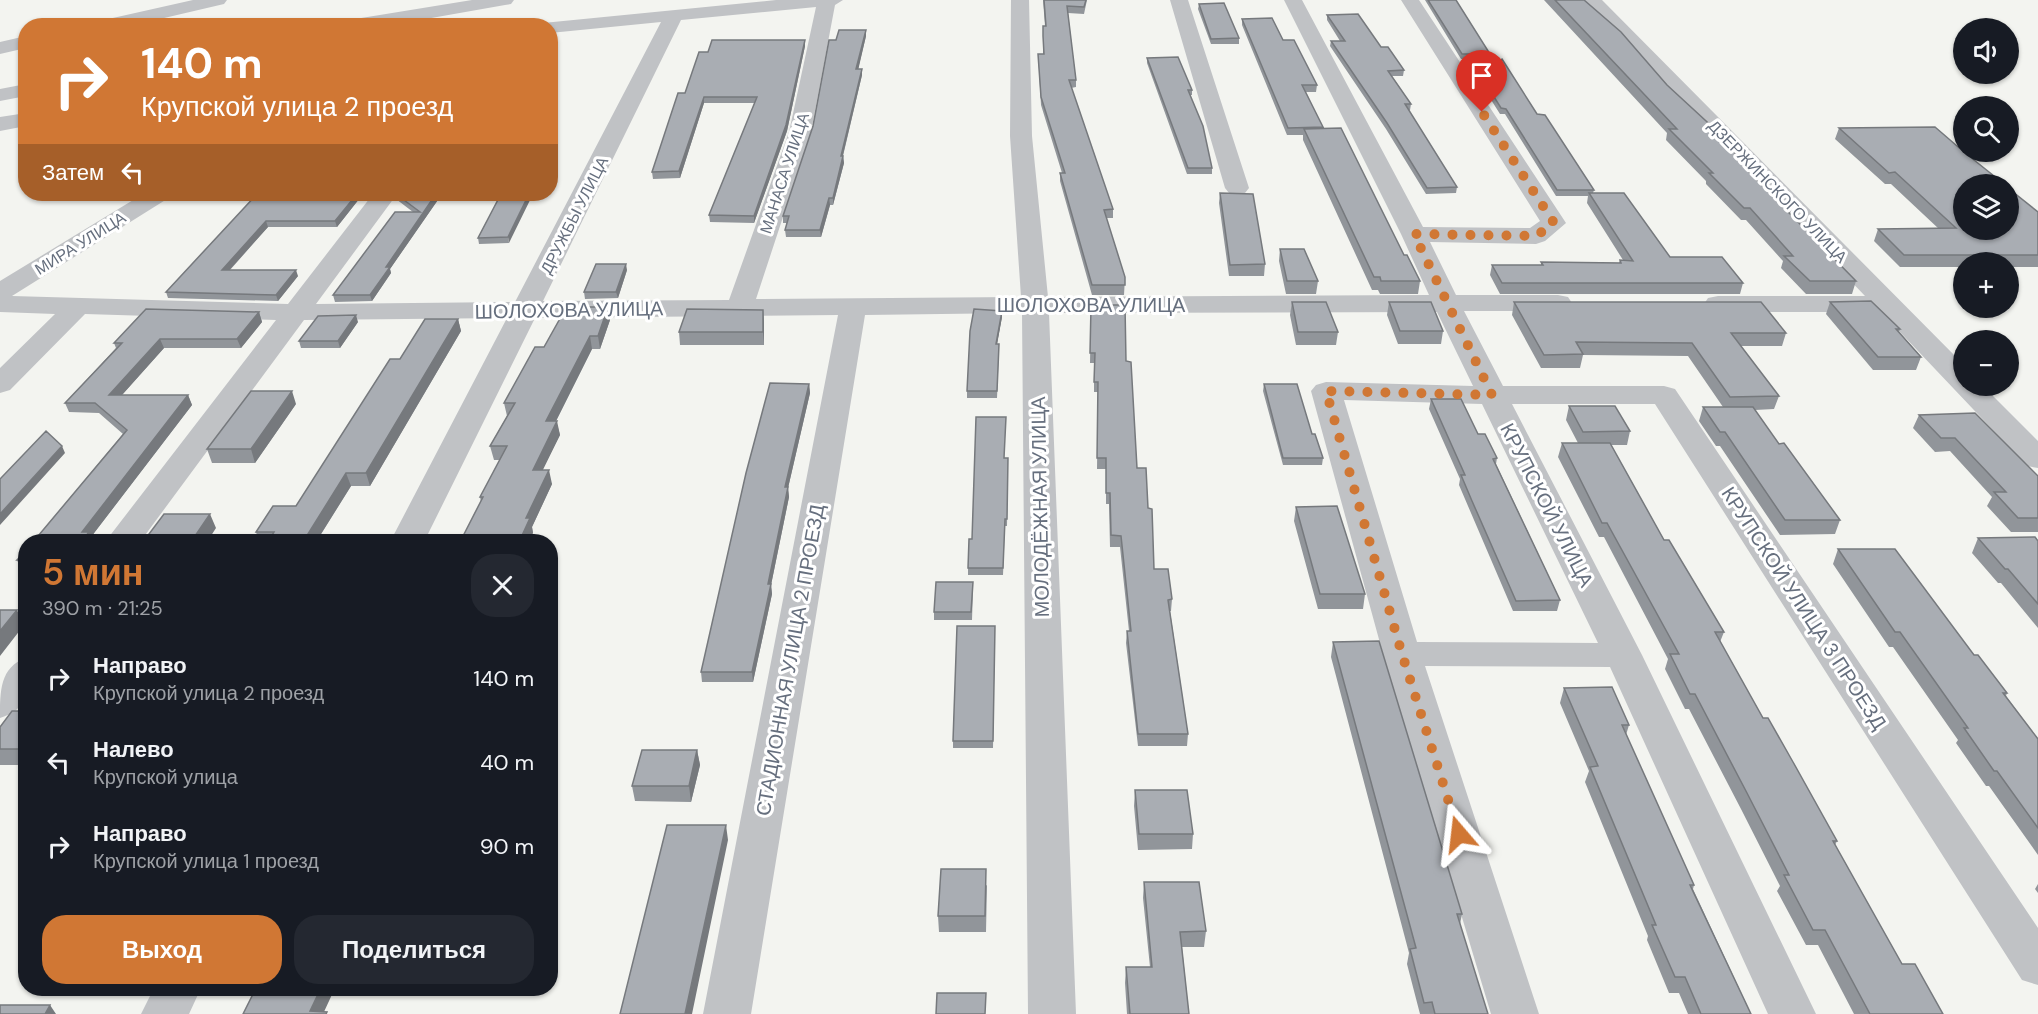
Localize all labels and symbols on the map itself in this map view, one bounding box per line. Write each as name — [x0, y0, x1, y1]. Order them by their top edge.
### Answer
pin — [1456, 50, 1507, 112]
street label: МАНАСА УЛИЦА — [755, 110, 814, 236]
street label: ДЗЕРЖИНСКОГО УЛИЦА — [1704, 115, 1852, 268]
street label: ДРУЖБЫ УЛИЦА — [536, 153, 613, 278]
street label: МИРА УЛИЦА — [31, 207, 130, 280]
street label: ШОЛОХОВА УЛИЦА — [997, 292, 1186, 318]
street label: ШОЛОХОВА УЛИЦА — [474, 295, 664, 325]
street label: МОЛОДЁЖНАЯ УЛИЦА — [1025, 396, 1055, 618]
street label: КРУПСКОЙ УЛИЦА — [1494, 419, 1600, 592]
street label: КРУПСКОЙ УЛИЦА 3 ПРОЕЗД — [1716, 482, 1893, 735]
street label: СТАДИОННАЯ УЛИЦА 2 ПРОЕЗД — [750, 502, 830, 818]
position arrow — [1427, 802, 1491, 866]

